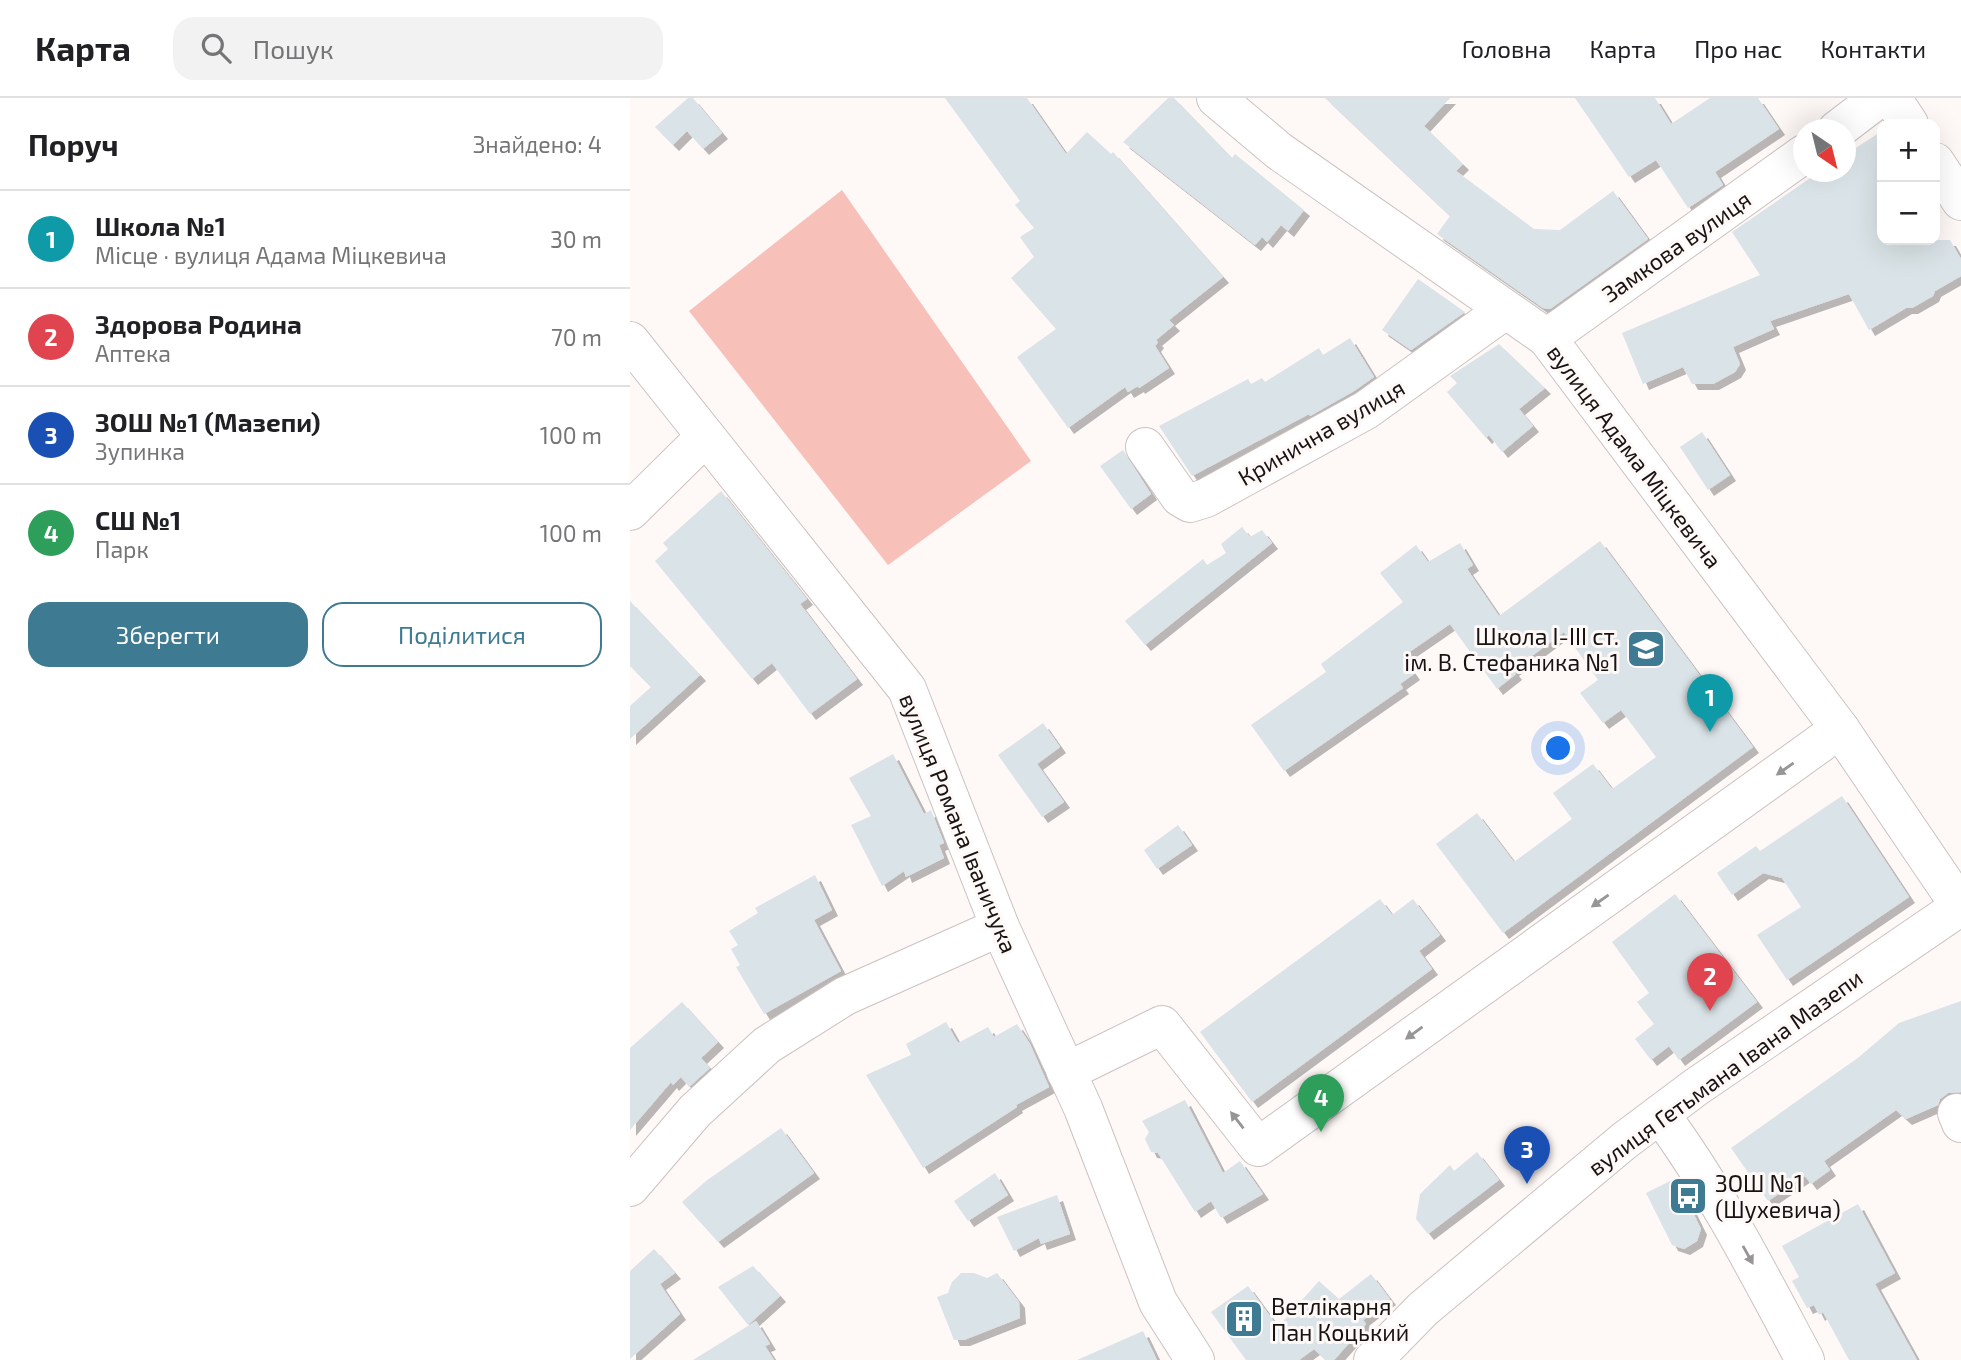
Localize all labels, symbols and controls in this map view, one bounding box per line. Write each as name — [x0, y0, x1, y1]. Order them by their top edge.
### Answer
search box — [173, 17, 663, 80]
text: Карта — [35, 28, 131, 68]
icon: search — [197, 29, 235, 67]
text: Пошук — [253, 33, 334, 64]
text: Головна — [1462, 34, 1552, 63]
text: Карта — [1590, 34, 1656, 63]
text: Про нас — [1694, 34, 1782, 63]
text: Контакти — [1820, 34, 1926, 63]
north arrow — [1793, 119, 1856, 182]
map controls — [1877, 119, 1940, 245]
button: + — [1877, 119, 1940, 182]
text: Поруч — [28, 126, 118, 162]
text: Знайдено: 4 — [473, 130, 602, 158]
button: − — [1877, 182, 1940, 245]
street label: Замкова вулиця — [1596, 184, 1756, 309]
text: Школа №1 — [95, 210, 226, 241]
text: 1 — [46, 225, 56, 253]
text: 30 m — [550, 225, 602, 253]
text: Місце · вулиця Адама Міцкевича — [95, 241, 447, 269]
text: Здорова Родина — [95, 308, 302, 339]
text: 2 — [44, 323, 58, 351]
text: 70 m — [551, 323, 602, 351]
text: Аптека — [95, 339, 171, 367]
street label: вулиця Адама Міцкевича — [1541, 339, 1728, 574]
street label: Кринична вулиця — [1233, 373, 1410, 492]
text: ЗОШ №1 (Мазепи) — [95, 406, 321, 437]
text: 3 — [44, 421, 58, 449]
text: 100 m — [540, 421, 602, 449]
text: Зупинка — [95, 437, 185, 465]
text: СШ №1 — [95, 504, 181, 535]
text: 4 — [44, 519, 58, 547]
text: 100 m — [540, 519, 602, 547]
text: Парк — [95, 535, 149, 563]
button: Зберегти — [28, 602, 308, 667]
button: Поділитися — [322, 602, 602, 667]
place label: Школа I-III ст. ім. В. Стефаника №1 — [1404, 622, 1619, 676]
school or university icon: Школа I-III ст. ім. В. Стефаника №1 — [1625, 628, 1667, 670]
pin: 1 — [1687, 674, 1733, 732]
street label: вулиця Романа Іваничука — [893, 689, 1024, 957]
your location — [1541, 731, 1575, 765]
one-way arrow — [1776, 762, 1794, 776]
one-way arrow — [1591, 894, 1609, 908]
pin: 2 — [1687, 953, 1733, 1011]
street label: вулиця Гетьмана Івана Мазепи — [1582, 963, 1868, 1182]
one-way arrow — [1405, 1026, 1424, 1040]
pin: 4 — [1298, 1074, 1344, 1132]
one-way arrow — [1230, 1111, 1244, 1129]
pin: 3 — [1504, 1126, 1550, 1184]
place label: ЗОШ №1 (Шухевича) — [1715, 1169, 1841, 1224]
bus stop icon: ЗОШ №1 (Шухевича) — [1667, 1175, 1709, 1217]
one-way arrow — [1742, 1245, 1754, 1264]
place label: Ветлікарня Пан Коцький — [1271, 1292, 1409, 1346]
building icon: Ветлікарня Пан Коцький — [1223, 1298, 1265, 1340]

